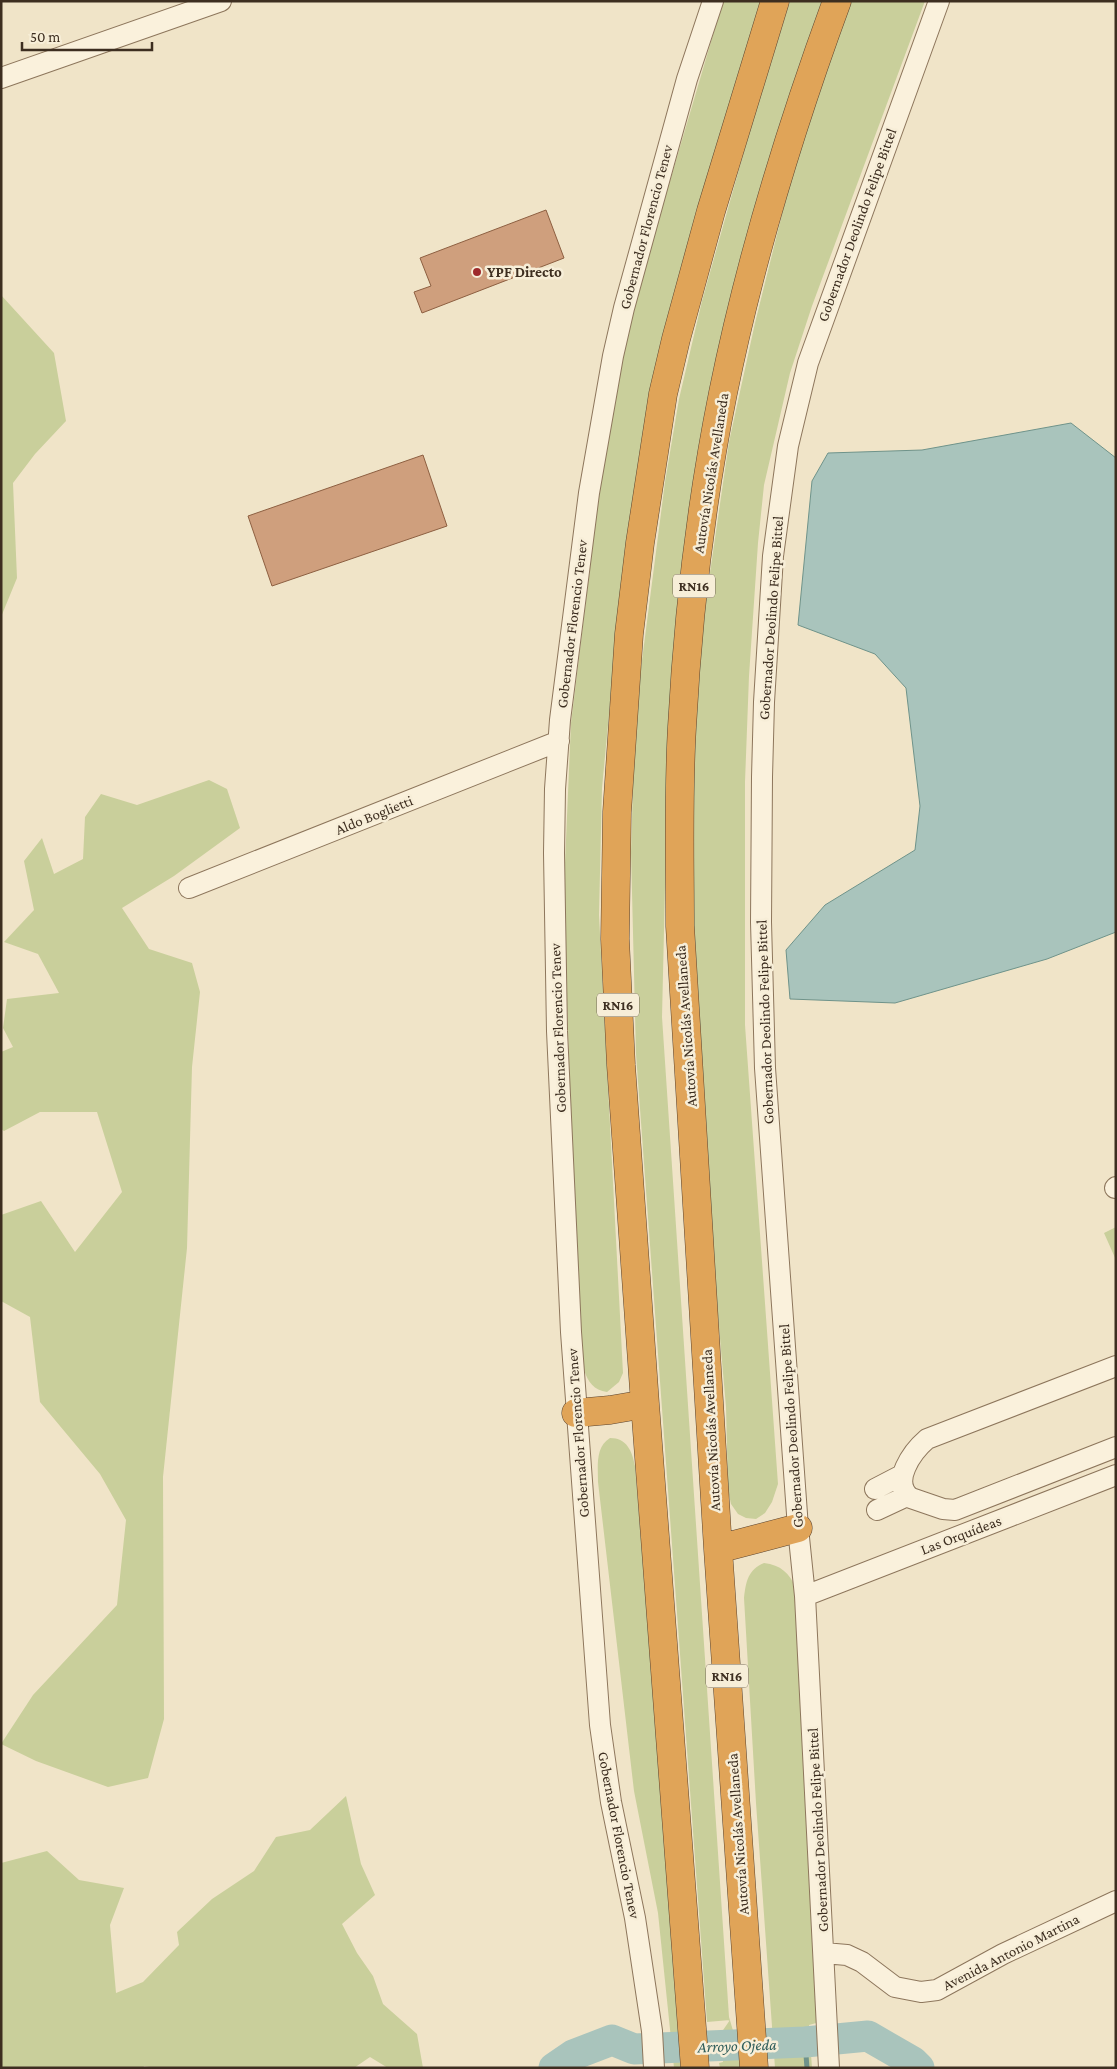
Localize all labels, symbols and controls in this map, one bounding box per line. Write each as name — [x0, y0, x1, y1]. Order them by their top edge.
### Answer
scale bar — [22, 20, 152, 52]
text: 50 m — [30, 29, 60, 45]
street label: Gobernador Deolindo Felipe Bittel — [815, 126, 900, 324]
street label: Gobernador Florencio Tenev — [616, 143, 676, 311]
place label: YPF Directo — [487, 264, 562, 280]
marker: YPF Directo — [471, 266, 483, 278]
street label: Autovía Nicolás Avellaneda — [690, 392, 732, 554]
street label: Gobernador Deolindo Felipe Bittel — [756, 515, 787, 721]
street label: Gobernador Florencio Tenev — [554, 539, 590, 709]
road number: RN16 — [673, 574, 715, 598]
street label: Aldo Boglietti — [333, 792, 415, 839]
street label: Gobernador Deolindo Felipe Bittel — [753, 919, 778, 1124]
street label: Gobernador Florencio Tenev — [547, 943, 569, 1113]
street label: Autovía Nicolás Avellaneda — [672, 945, 700, 1107]
road number: RN16 — [597, 994, 639, 1016]
street label: Gobernador Deolindo Felipe Bittel — [776, 1323, 807, 1529]
street label: Gobernador Florencio Tenev — [564, 1348, 592, 1518]
street label: Autovía Nicolás Avellaneda — [699, 1349, 723, 1511]
street label: Las Orquídeas — [918, 1512, 1004, 1559]
road number: RN16 — [706, 1664, 748, 1688]
street label: Gobernador Deolindo Felipe Bittel — [805, 1727, 832, 1932]
street label: Gobernador Florencio Tenev — [595, 1750, 643, 1920]
street label: Autovía Nicolás Avellaneda — [724, 1753, 752, 1915]
street label: Avenida Antonio Martina — [940, 1911, 1082, 1993]
water label: Arroyo Ojeda — [696, 2036, 777, 2056]

